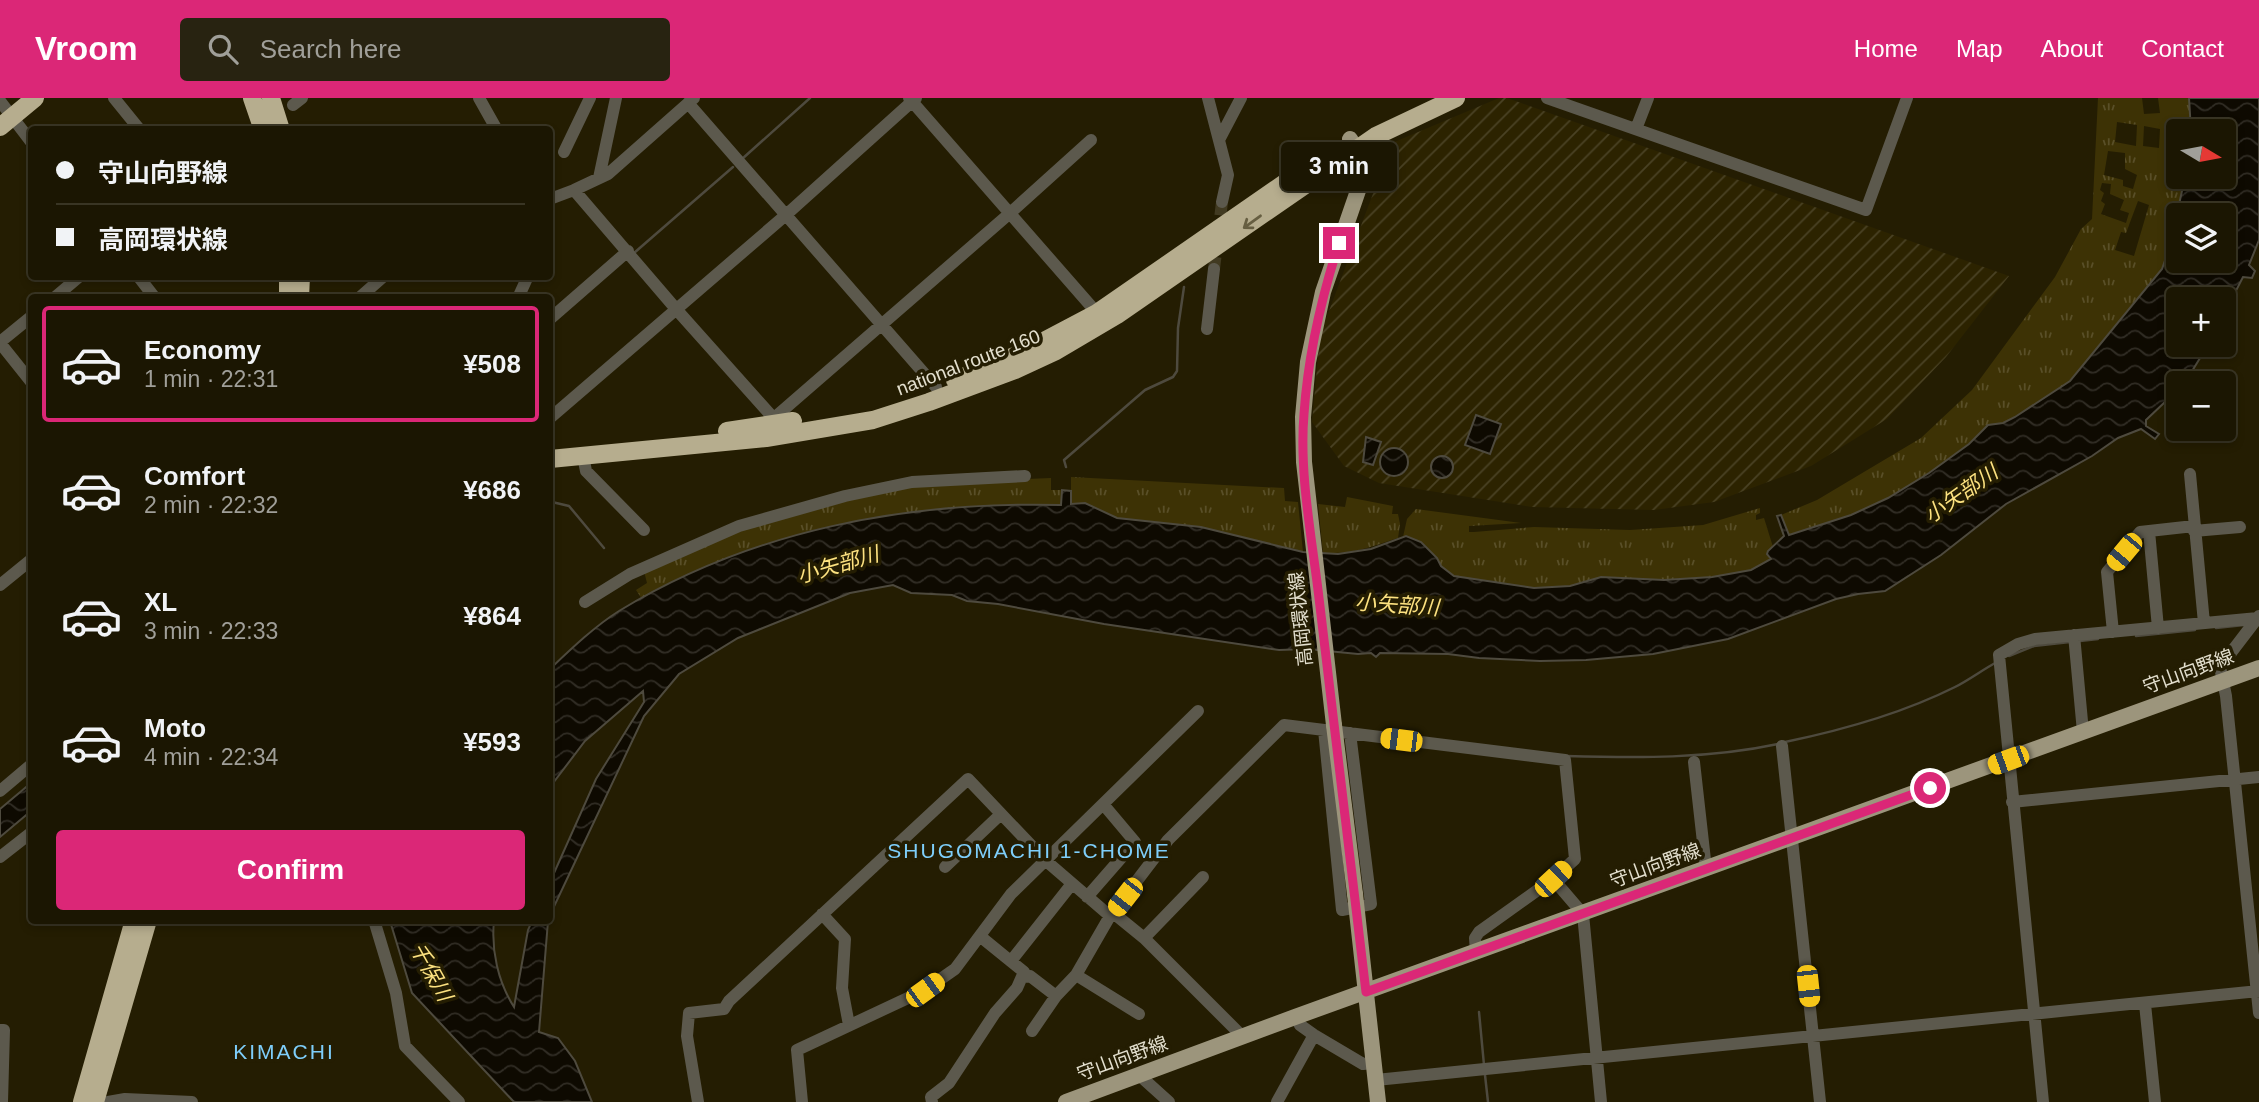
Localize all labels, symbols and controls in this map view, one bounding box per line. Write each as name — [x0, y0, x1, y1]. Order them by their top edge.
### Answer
search box — [180, 18, 670, 81]
text: Vroom — [35, 30, 138, 67]
icon: search — [204, 30, 242, 68]
text: Search here — [260, 34, 401, 64]
text: Home — [1854, 35, 1918, 62]
text: Map — [1956, 35, 2003, 62]
text: About — [2041, 35, 2103, 62]
text: Contact — [2141, 35, 2224, 62]
north arrow — [2166, 119, 2236, 189]
map controls — [2166, 119, 2236, 441]
callout: 3 min — [1281, 142, 1397, 190]
text: 3 min — [1309, 153, 1369, 179]
text: 守山向野線 — [98, 158, 228, 188]
button: layers — [2166, 203, 2236, 273]
one-way arrow — [1243, 215, 1262, 229]
text: 高岡環状線 — [98, 225, 228, 255]
route end — [1323, 227, 1355, 259]
button: + — [2166, 287, 2236, 357]
street label: national route 160 — [893, 325, 1043, 400]
icon: car — [60, 333, 123, 396]
text: Economy — [144, 335, 261, 365]
text: ¥508 — [463, 349, 521, 379]
text: 1 min · 22:31 — [144, 366, 278, 392]
button: − — [2166, 371, 2236, 441]
icon: car — [60, 459, 123, 522]
water label: 小矢部川 — [1920, 459, 2003, 527]
text: Comfort — [144, 461, 245, 491]
text: ¥686 — [463, 475, 521, 505]
text: 2 min · 22:32 — [144, 492, 278, 518]
car — [2103, 529, 2146, 575]
water label: 小矢部川 — [794, 541, 883, 587]
street label: 高岡環状線 — [1285, 571, 1316, 667]
icon: car — [60, 585, 123, 648]
text: XL — [144, 587, 177, 617]
water label: 小矢部川 — [1354, 590, 1442, 619]
text: ¥864 — [463, 601, 521, 631]
text: 3 min · 22:33 — [144, 618, 278, 644]
street label: 守山向野線 — [2140, 645, 2236, 698]
icon: car — [60, 711, 123, 774]
text: Moto — [144, 713, 206, 743]
text: ¥593 — [463, 727, 521, 757]
car — [1379, 727, 1424, 753]
car — [1985, 743, 2032, 777]
text: 4 min · 22:34 — [144, 744, 278, 770]
route start — [1914, 772, 1946, 804]
button: Confirm — [56, 830, 525, 910]
district label: SHUGOMACHI 1-CHOME — [887, 839, 1171, 862]
street label: 守山向野線 — [1607, 839, 1703, 892]
car — [1531, 857, 1576, 901]
car — [1104, 874, 1147, 920]
water label: 千保川 — [406, 939, 458, 1007]
car — [1796, 964, 1821, 1008]
car — [902, 969, 949, 1011]
street label: 守山向野線 — [1074, 1032, 1170, 1085]
district label: KIMACHI — [233, 1040, 335, 1063]

